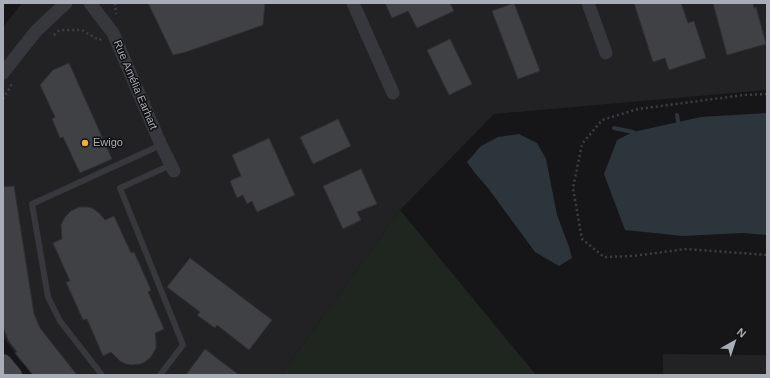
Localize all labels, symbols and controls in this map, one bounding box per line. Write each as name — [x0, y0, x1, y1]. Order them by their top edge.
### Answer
street label: Rue Amélia Earhart — [110, 38, 160, 132]
place label: Ewigo — [93, 136, 123, 150]
marker: Ewigo — [80, 138, 90, 148]
north arrow — [714, 322, 754, 362]
text: N — [735, 326, 748, 340]

